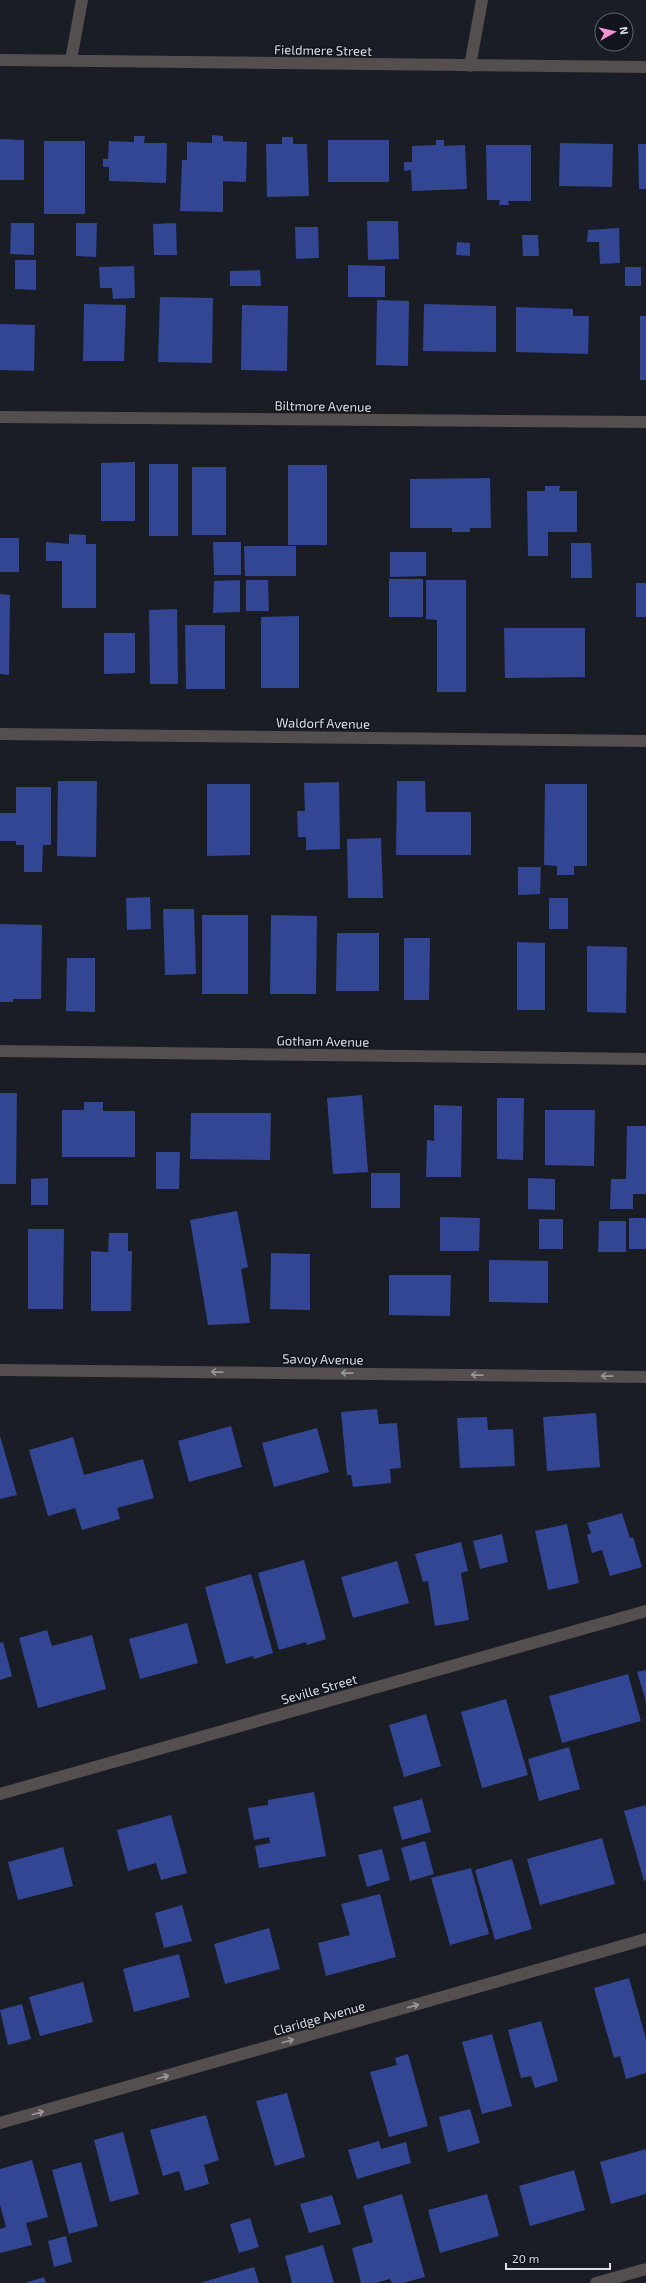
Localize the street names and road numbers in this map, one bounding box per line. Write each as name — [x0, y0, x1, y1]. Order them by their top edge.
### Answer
street label: Fieldmere Street — [274, 41, 372, 59]
street label: Biltmore Avenue — [274, 397, 372, 415]
street label: Waldorf Avenue — [276, 714, 370, 732]
street label: Gotham Avenue — [277, 1032, 370, 1050]
street label: Savoy Avenue — [282, 1350, 364, 1368]
street label: Seville Street — [279, 1671, 359, 1707]
street label: Claridge Avenue — [271, 1997, 367, 2039]

